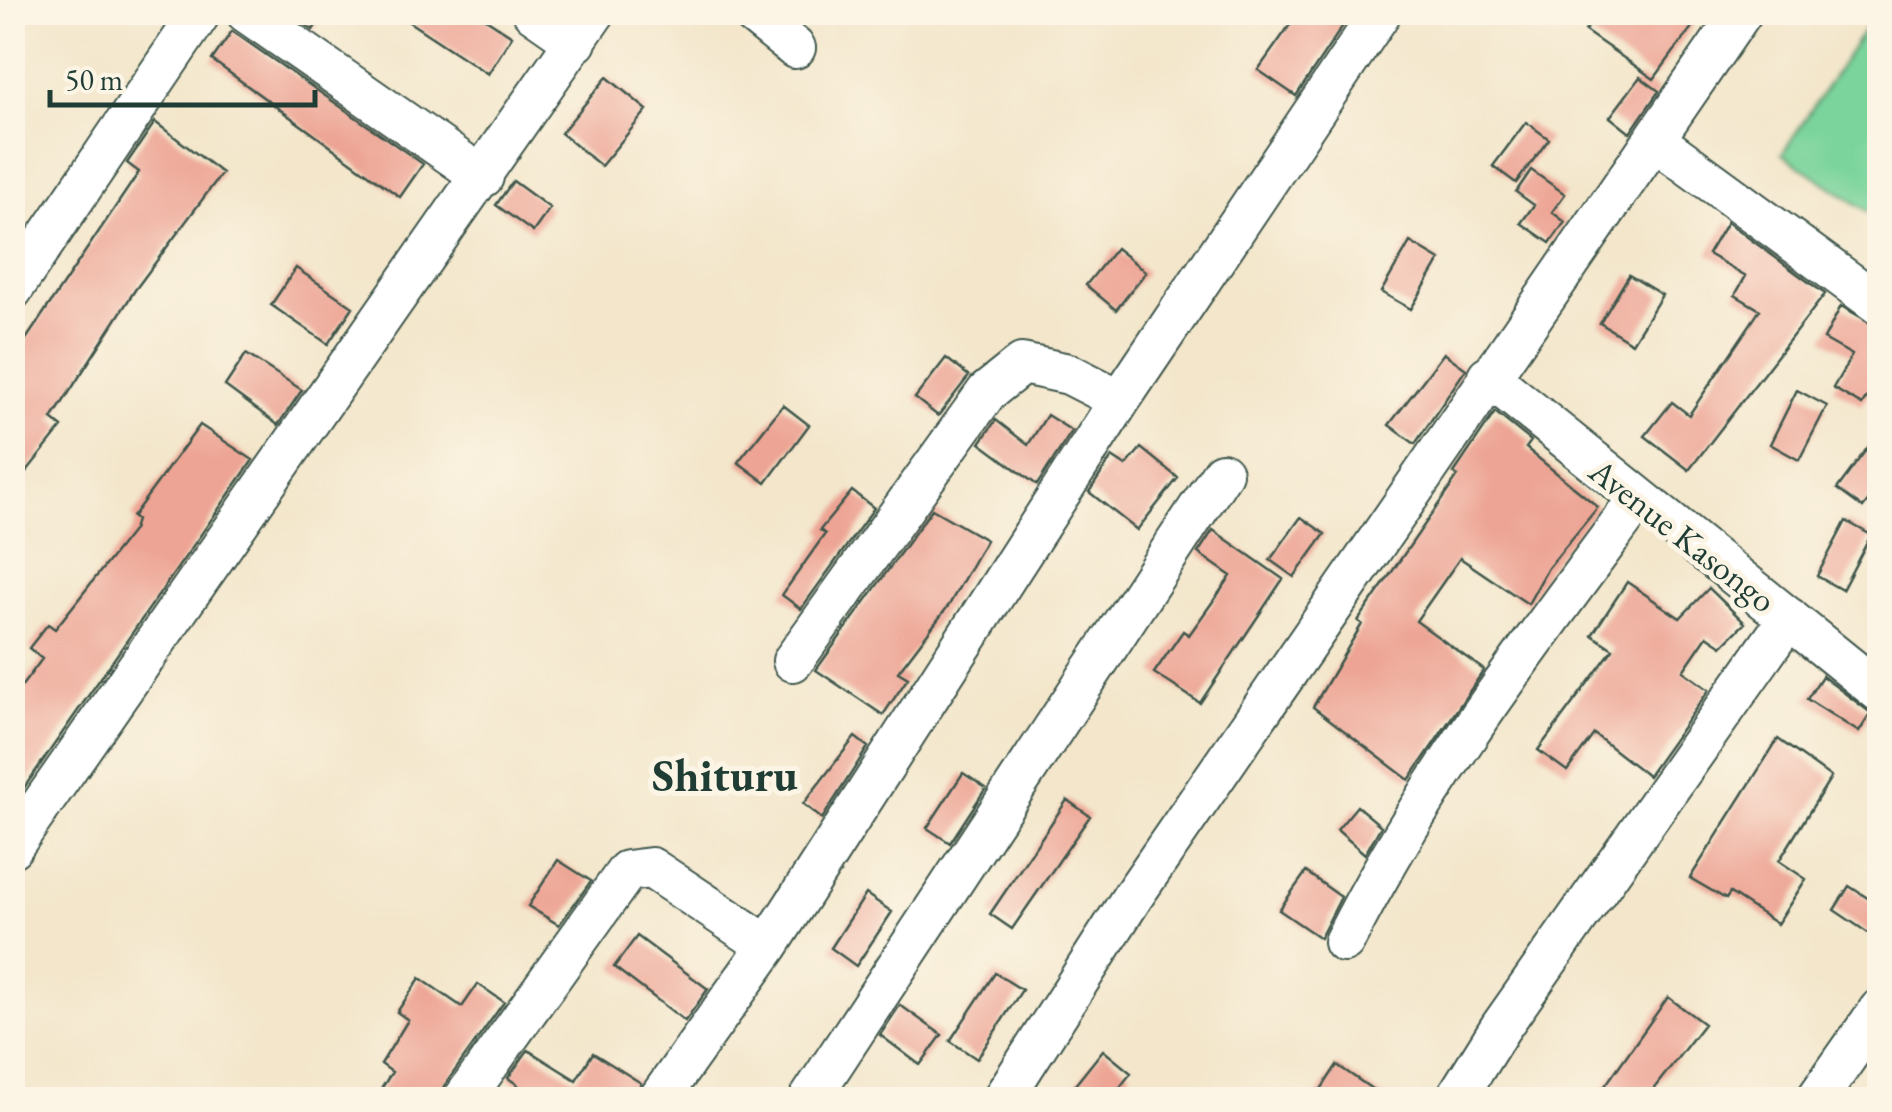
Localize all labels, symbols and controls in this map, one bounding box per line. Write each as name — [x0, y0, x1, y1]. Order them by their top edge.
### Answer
scale bar — [50, 45, 315, 107]
text: 50 m — [65, 60, 123, 99]
street label: Avenue Kasongo — [1580, 447, 1785, 622]
district label: Shituru — [652, 746, 798, 804]

